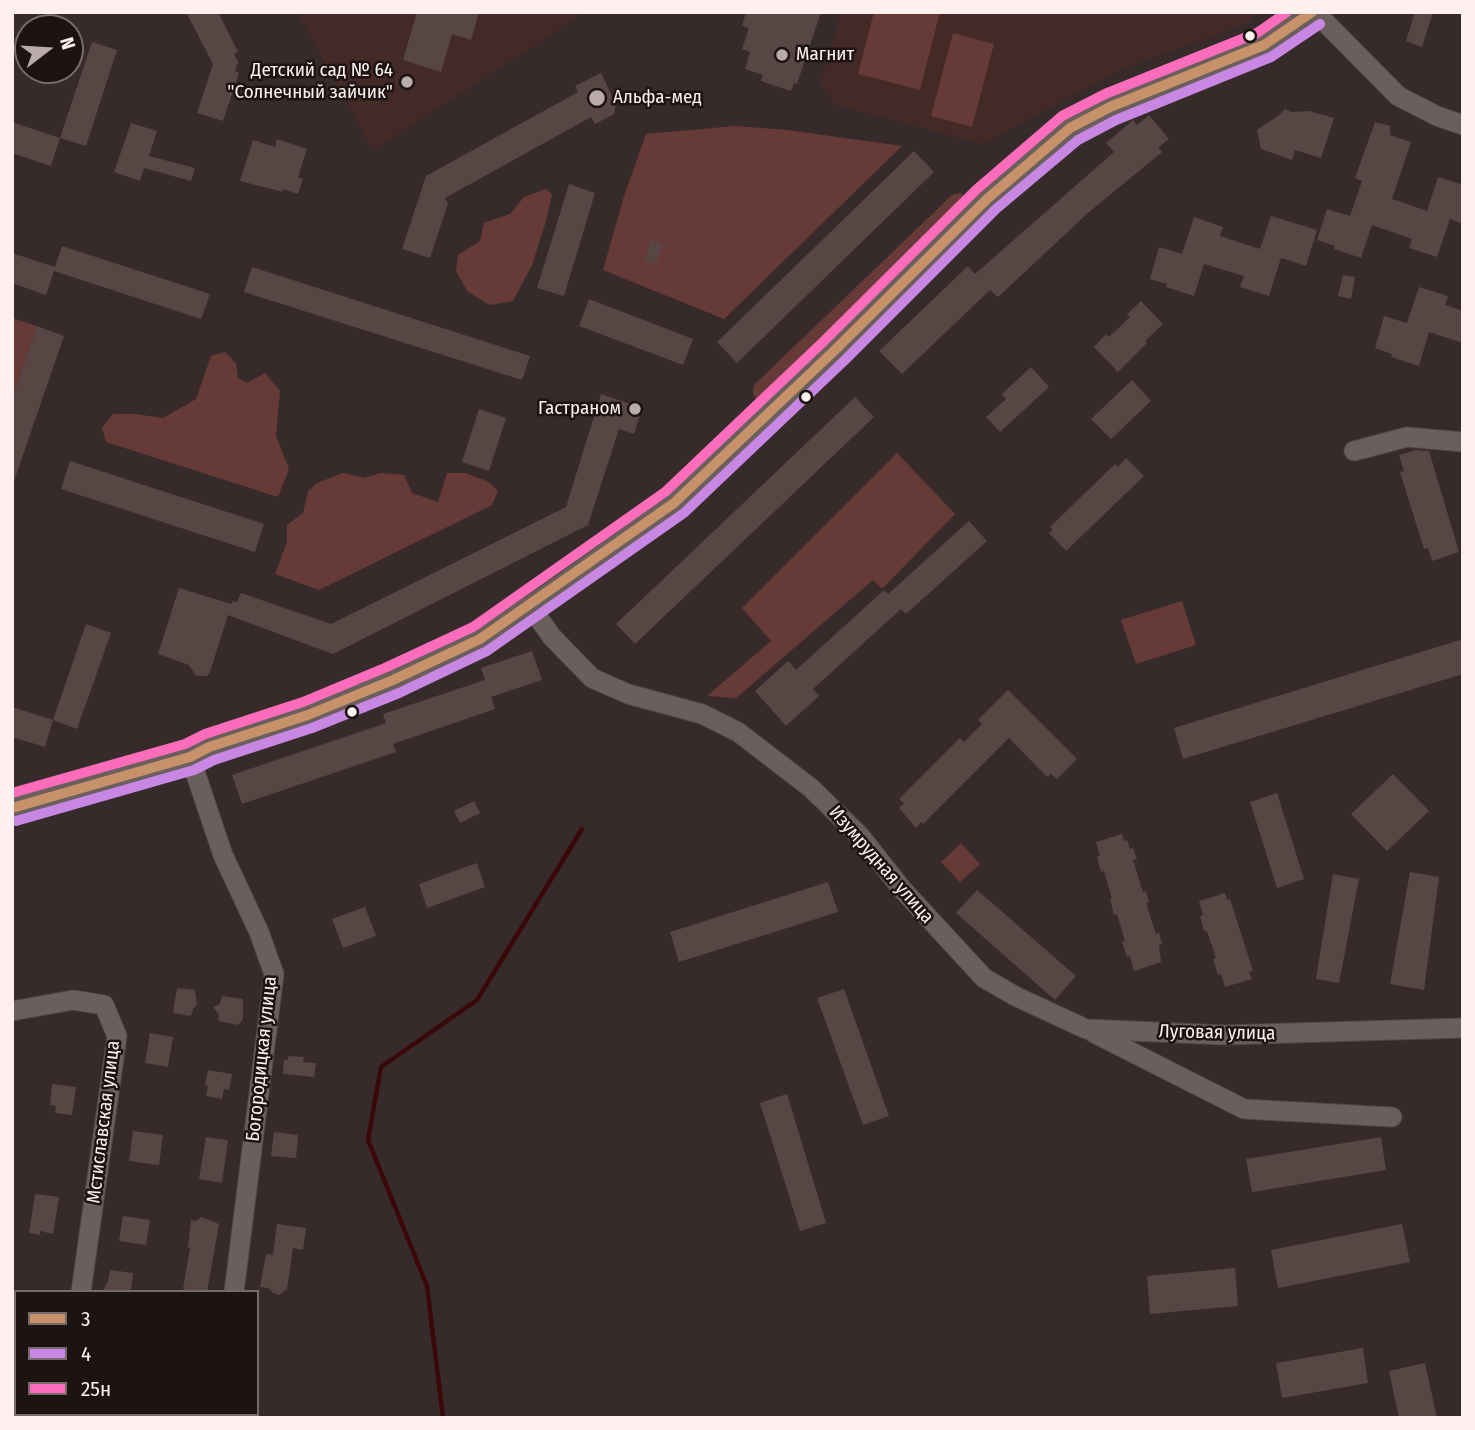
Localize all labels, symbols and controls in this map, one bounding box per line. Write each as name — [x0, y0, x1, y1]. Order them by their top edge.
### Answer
north arrow — [14, 14, 84, 84]
unlabelled marker — [1243, 29, 1257, 43]
text: N — [55, 34, 80, 52]
place label: Магнит — [796, 44, 854, 66]
marker: Магнит — [774, 47, 790, 63]
place label: Детский сад № 64 "Солнечный зайчик" — [227, 60, 393, 104]
marker: Детский сад № 64 "Солнечный зайчик" — [399, 74, 415, 90]
place label: Альфа-мед — [613, 87, 702, 109]
marker: Альфа-мед — [587, 88, 607, 108]
unlabelled marker — [799, 390, 813, 404]
place label: Гастраном — [538, 398, 621, 420]
marker: Гастраном — [627, 401, 643, 417]
unlabelled marker — [345, 705, 359, 719]
street label: Изумрудная улица — [824, 802, 938, 928]
street label: Богородицкая улица — [242, 975, 282, 1143]
street label: Луговая улица — [1158, 1021, 1276, 1045]
street label: Мстиславская улица — [83, 1039, 125, 1205]
legend — [14, 1290, 259, 1416]
text: 3 — [81, 1306, 90, 1332]
text: 4 — [81, 1341, 91, 1367]
text: 25н — [81, 1376, 111, 1402]

